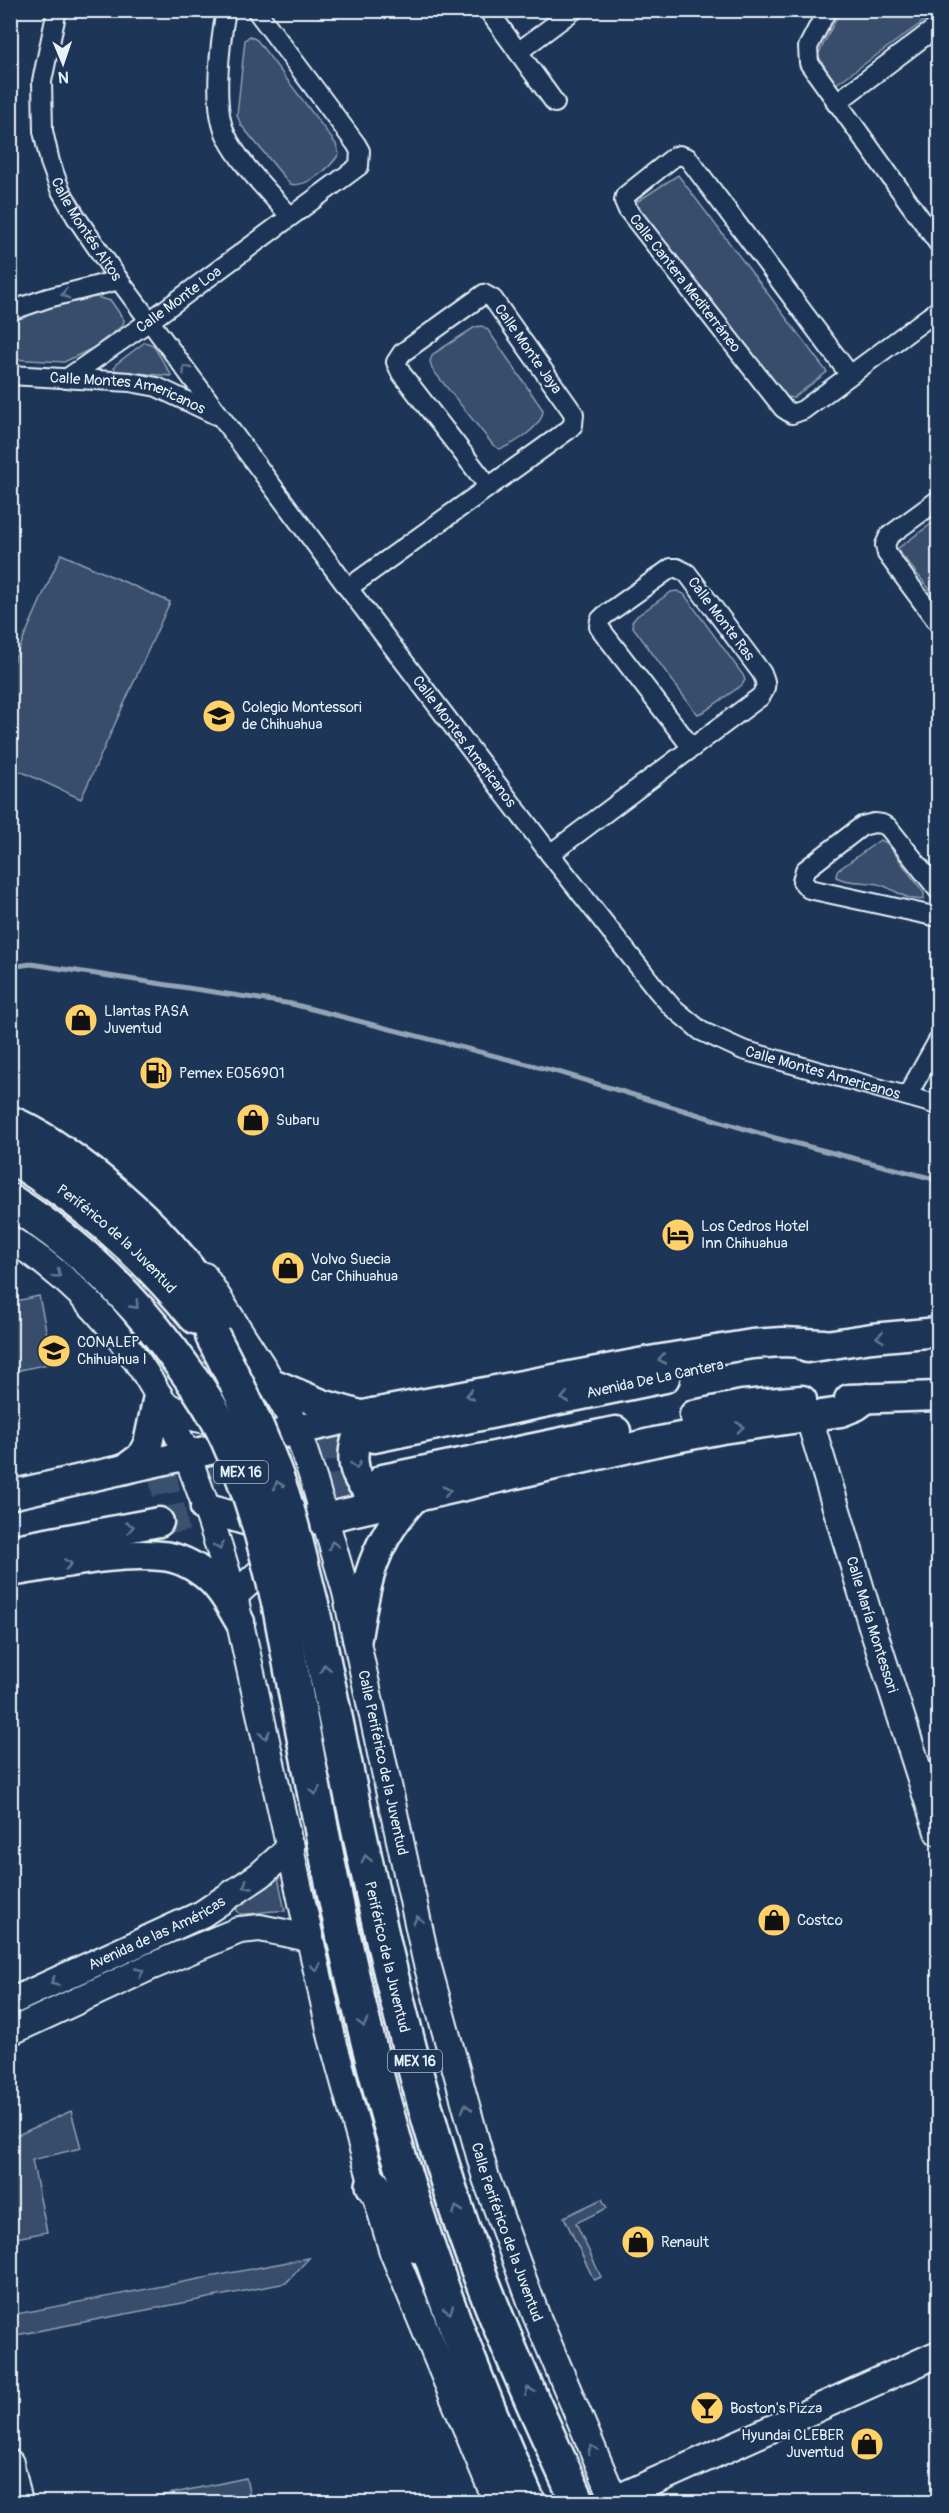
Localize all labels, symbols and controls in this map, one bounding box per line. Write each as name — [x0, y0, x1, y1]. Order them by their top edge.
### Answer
north arrow — [33, 33, 93, 93]
text: N — [58, 67, 69, 87]
street label: Calle Montés Altos — [47, 175, 126, 285]
street label: Calle Cantera Mediterráneo — [625, 210, 745, 356]
street label: Calle Monte Loa — [132, 262, 225, 337]
one-way arrow — [60, 286, 70, 299]
street label: Calle Monte Jaya — [490, 300, 566, 398]
one-way arrow — [182, 365, 193, 376]
street label: Calle Montes Americanos — [49, 368, 209, 418]
street label: Calle Monte Ras — [683, 573, 759, 665]
street label: Calle Montes Americanos — [408, 672, 521, 811]
school or university icon: Colegio Montessori de Chihuahua — [201, 698, 237, 734]
place label: Colegio Montessori de Chihuahua — [242, 698, 362, 734]
shop icon: Llantas PASA Juventud — [63, 1002, 99, 1038]
place label: Llantas PASA Juventud — [104, 1002, 189, 1038]
street label: Calle Montes Americanos — [743, 1042, 903, 1104]
fuel station icon: Pemex E056901 — [138, 1055, 174, 1091]
place label: Pemex E056901 — [179, 1064, 285, 1083]
shop icon: Subaru — [235, 1102, 271, 1138]
place label: Subaru — [276, 1111, 320, 1130]
street label: Periférico de la Juventud — [53, 1180, 181, 1297]
hotel icon: Los Cedros Hotel Inn Chihuahua — [660, 1217, 696, 1253]
place label: Los Cedros Hotel Inn Chihuahua — [701, 1217, 809, 1253]
shop icon: Volvo Suecia Car Chihuahua — [270, 1250, 306, 1286]
place label: Volvo Suecia Car Chihuahua — [311, 1250, 398, 1286]
one-way arrow — [50, 1267, 61, 1278]
one-way arrow — [128, 1298, 139, 1309]
one-way arrow — [876, 1330, 885, 1343]
school or university icon: CONALEP Chihuahua I — [36, 1333, 72, 1369]
place label: CONALEP Chihuahua I — [77, 1333, 147, 1369]
one-way arrow — [657, 1352, 666, 1364]
street label: Avenida De La Cantera — [585, 1355, 725, 1403]
one-way arrow — [465, 1388, 475, 1401]
one-way arrow — [561, 1391, 571, 1404]
one-way arrow — [735, 1421, 744, 1433]
one-way arrow — [349, 1460, 361, 1470]
road number: MEX 16 — [214, 1461, 268, 1483]
one-way arrow — [273, 1480, 286, 1491]
one-way arrow — [442, 1485, 452, 1498]
one-way arrow — [125, 1521, 135, 1534]
one-way arrow — [211, 1540, 224, 1551]
one-way arrow — [328, 1540, 340, 1551]
street label: Calle María Montessori — [842, 1554, 902, 1695]
one-way arrow — [64, 1558, 73, 1570]
one-way arrow — [319, 1664, 332, 1674]
street label: Calle Periférico de la Juventud — [354, 1668, 412, 1857]
one-way arrow — [258, 1730, 271, 1740]
one-way arrow — [308, 1785, 321, 1795]
one-way arrow — [361, 1854, 374, 1864]
one-way arrow — [242, 1878, 253, 1889]
street label: Periférico de la Juventud — [361, 1879, 414, 2034]
street label: Avenida de las Américas — [85, 1891, 229, 1974]
shop icon: Costco — [756, 1902, 792, 1938]
place label: Costco — [797, 1911, 843, 1930]
one-way arrow — [412, 1915, 425, 1925]
one-way arrow — [308, 1962, 321, 1972]
one-way arrow — [133, 1967, 144, 1979]
one-way arrow — [50, 1975, 61, 1987]
one-way arrow — [356, 2017, 368, 2027]
road number: MEX 16 — [388, 2050, 442, 2072]
one-way arrow — [461, 2103, 473, 2114]
street label: Calle Periférico de la Juventud — [467, 2140, 547, 2325]
one-way arrow — [452, 2205, 465, 2216]
shop icon: Renault — [620, 2224, 656, 2260]
place label: Renault — [661, 2233, 710, 2252]
one-way arrow — [442, 2304, 455, 2315]
one-way arrow — [525, 2387, 537, 2398]
bar icon: Boston's Pizza — [689, 2390, 725, 2426]
place label: Boston's Pizza — [730, 2399, 822, 2418]
place label: Hyundai CLEBER Juventud — [741, 2426, 844, 2462]
shop icon: Hyundai CLEBER Juventud — [849, 2426, 885, 2462]
one-way arrow — [587, 2444, 599, 2455]

